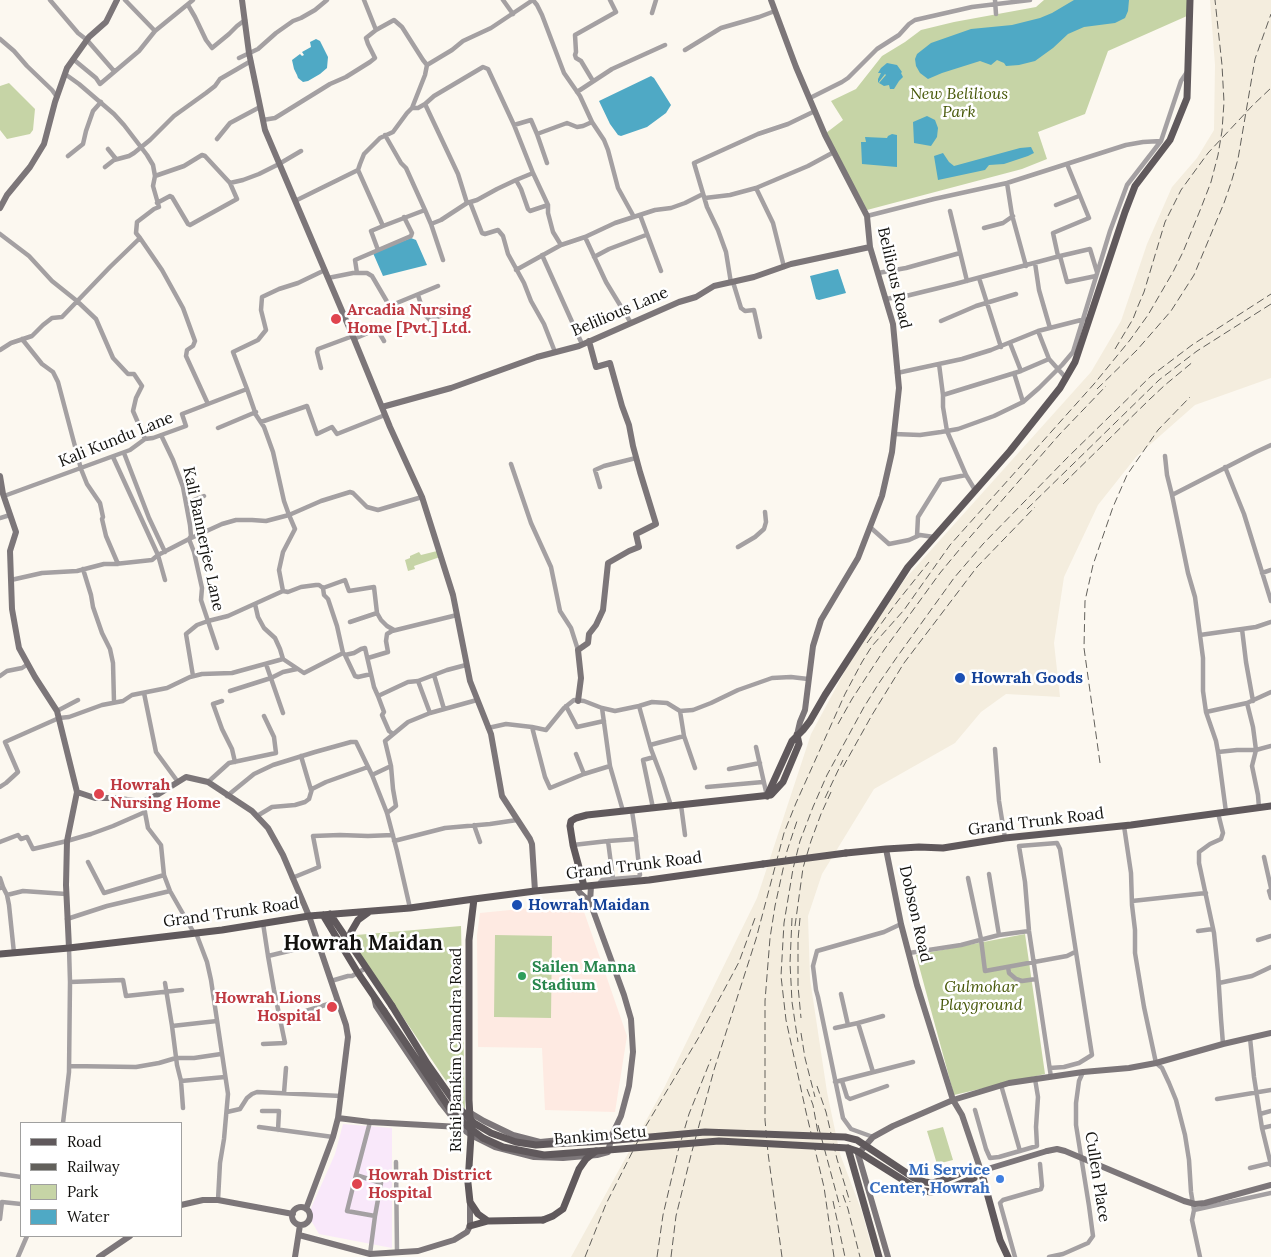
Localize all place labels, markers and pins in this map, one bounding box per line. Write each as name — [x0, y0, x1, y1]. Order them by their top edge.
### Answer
place label: Arcadia Nursing Home [Pvt.] Ltd. — [347, 300, 471, 338]
marker: Arcadia Nursing Home [Pvt.] Ltd. — [329, 312, 343, 326]
place label: Howrah Goods — [971, 668, 1083, 688]
marker: Howrah Goods — [953, 671, 967, 685]
place label: Howrah Nursing Home — [110, 775, 221, 813]
marker: Howrah Nursing Home — [92, 787, 106, 801]
place label: Howrah Maidan — [528, 895, 650, 915]
marker: Howrah Maidan — [510, 898, 524, 912]
place label: Sailen Manna Stadium — [532, 957, 636, 995]
marker: Sailen Manna Stadium — [516, 970, 528, 982]
place label: Howrah Lions Hospital — [215, 988, 321, 1026]
marker: Howrah Lions Hospital — [325, 1000, 339, 1014]
place label: Mi Service Center, Howrah — [870, 1160, 990, 1198]
place label: Howrah District Hospital — [368, 1165, 492, 1203]
marker: Mi Service Center, Howrah — [994, 1173, 1006, 1185]
marker: Howrah District Hospital — [350, 1177, 364, 1191]

